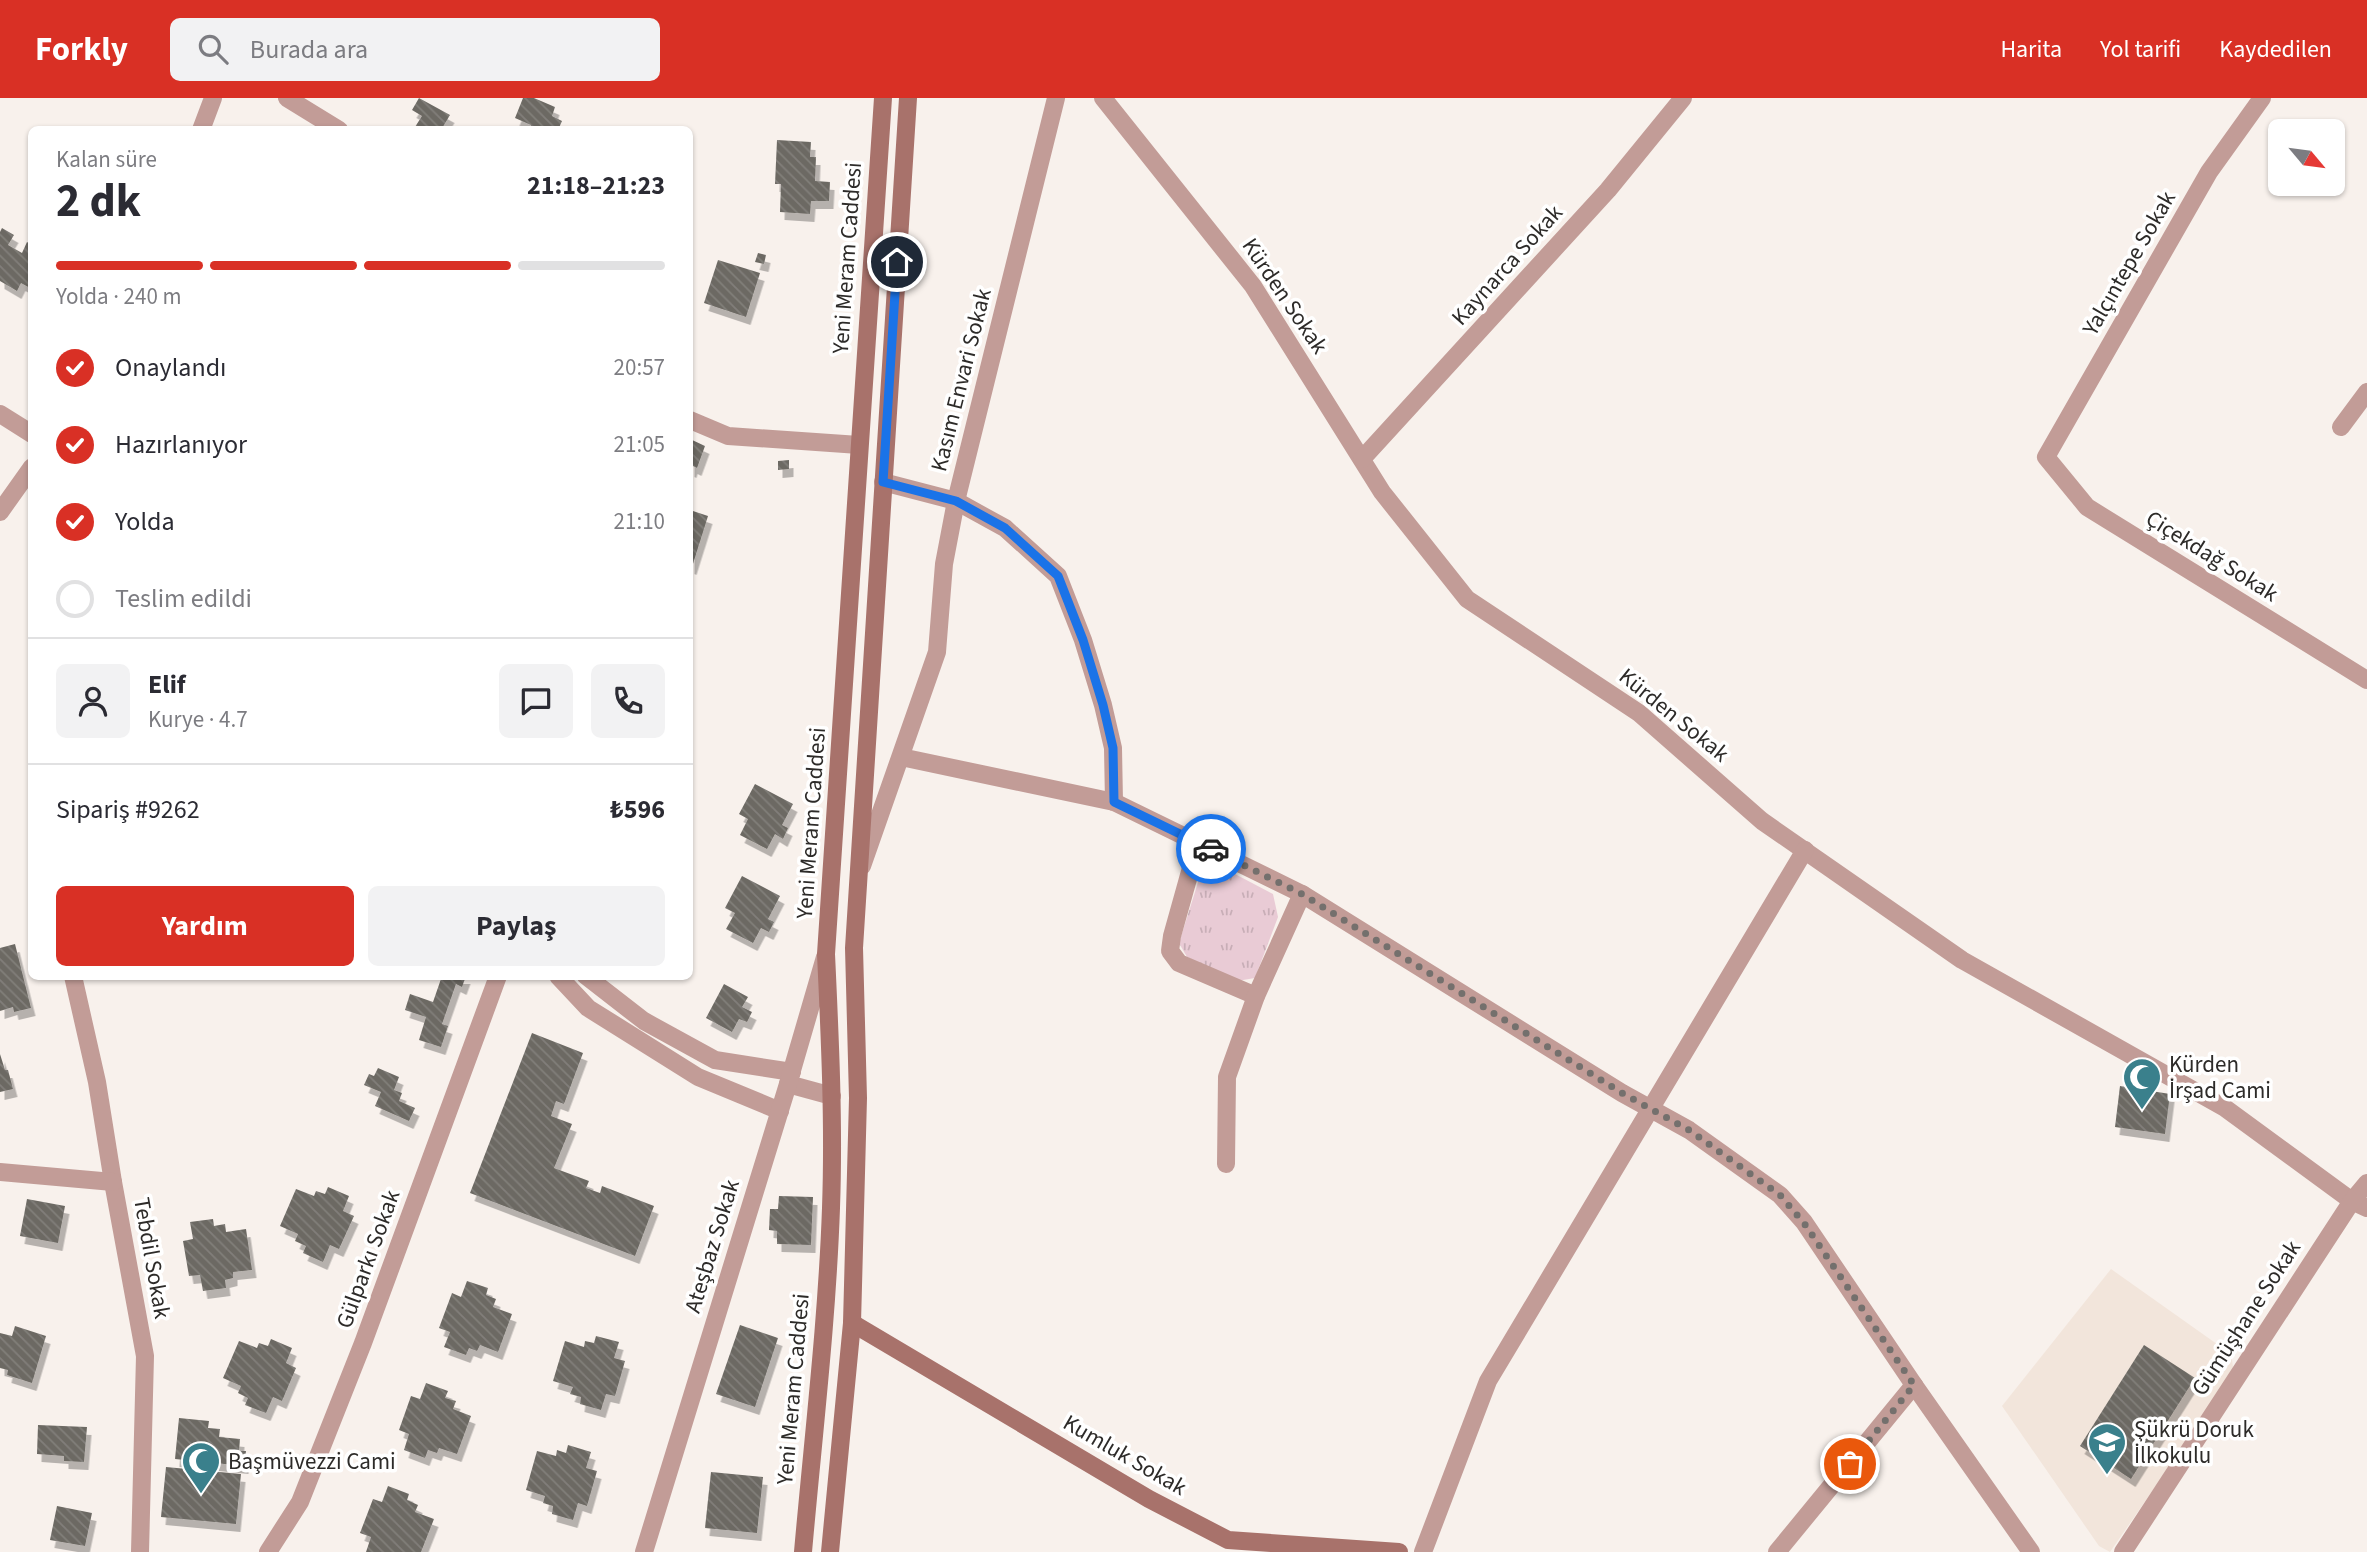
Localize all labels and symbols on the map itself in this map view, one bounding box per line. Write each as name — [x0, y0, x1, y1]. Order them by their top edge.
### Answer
north arrow — [2268, 119, 2345, 196]
street label: Yeni Meram Caddesi — [824, 161, 870, 356]
street label: Yalçıntepe Sokak — [2074, 184, 2184, 342]
street label: Kaynarca Sokak — [1444, 197, 1571, 333]
street label: Kürden Sokak — [1234, 231, 1336, 361]
pin — [867, 232, 927, 292]
street label: Kasım Envari Sokak — [922, 284, 1000, 475]
street label: Çiçekdağ Sokak — [2139, 502, 2285, 610]
street label: Kürden Sokak — [1612, 660, 1737, 770]
street label: Yeni Meram Caddesi — [788, 726, 834, 921]
courier — [1176, 814, 1246, 884]
place label: Kürden İrşad Cami — [2169, 1048, 2271, 1107]
mosque icon: Kürden İrşad Cami — [2121, 1056, 2163, 1111]
street label: Ateşbaz Sokak — [676, 1175, 748, 1317]
street label: Gülparkı Sokak — [328, 1185, 409, 1333]
street label: Tebdil Sokak — [125, 1195, 179, 1322]
street label: Gümüşhane Sokak — [2183, 1233, 2309, 1402]
street label: Yeni Meram Caddesi — [768, 1292, 818, 1487]
street label: Kumluk Sokak — [1057, 1406, 1193, 1504]
place label: Şükrü Doruk İlkokulu — [2134, 1413, 2254, 1472]
school or university icon: Şükrü Doruk İlkokulu — [2086, 1421, 2128, 1476]
pin — [1820, 1434, 1880, 1494]
mosque icon: Başmüvezzi Cami — [180, 1440, 222, 1495]
place label: Başmüvezzi Cami — [228, 1445, 396, 1478]

